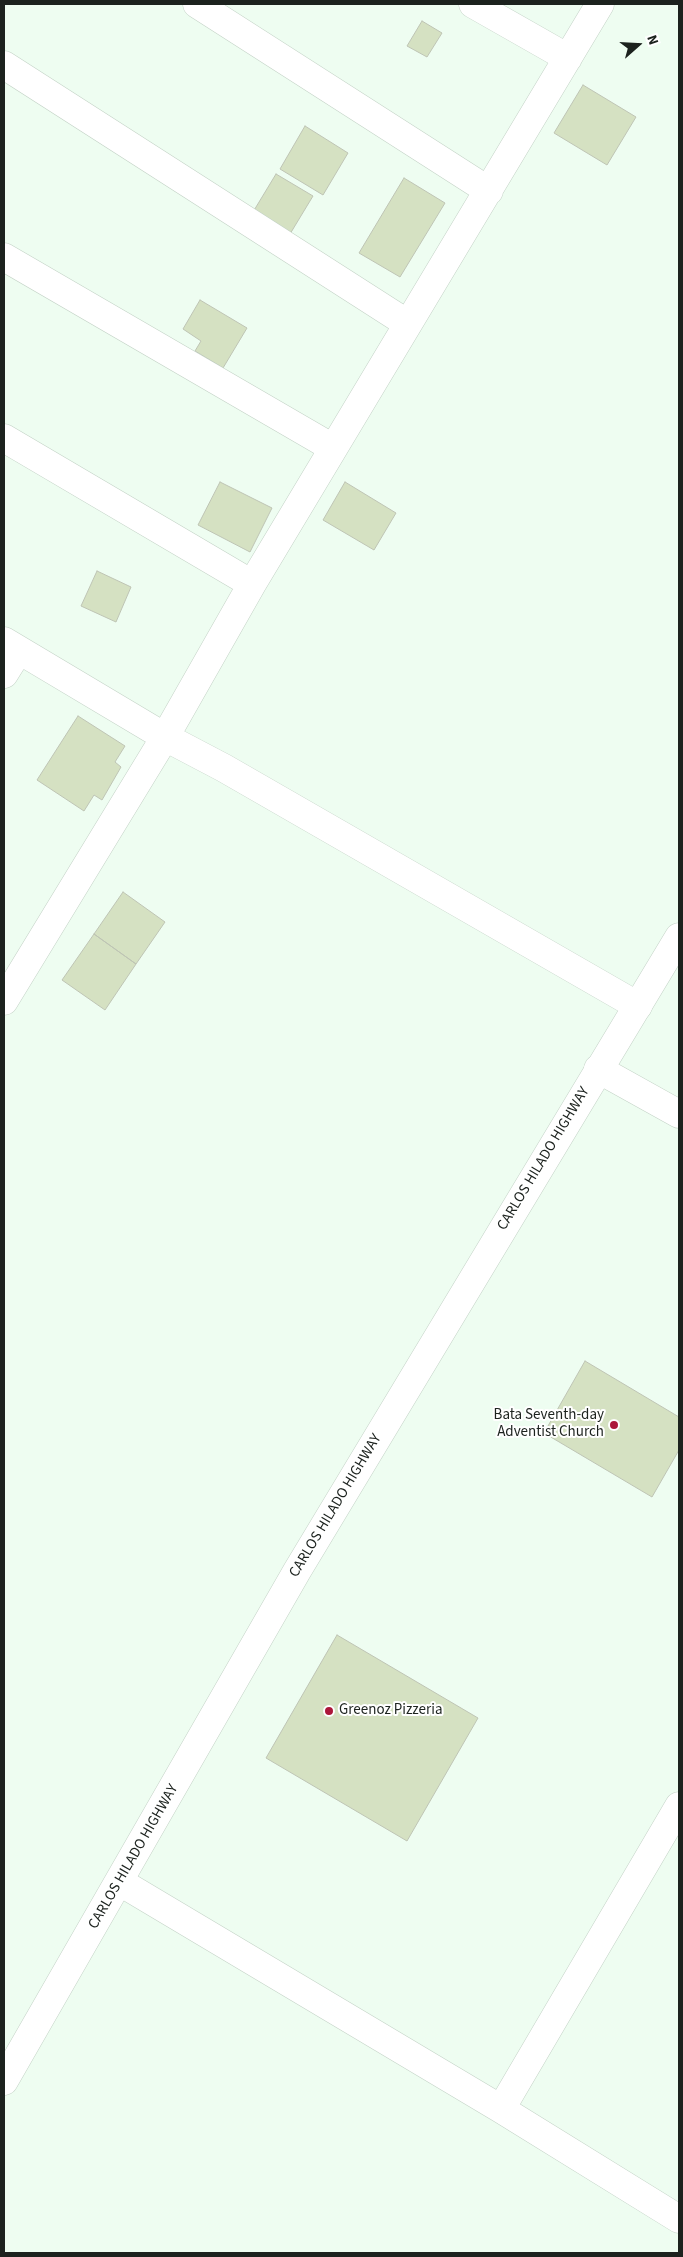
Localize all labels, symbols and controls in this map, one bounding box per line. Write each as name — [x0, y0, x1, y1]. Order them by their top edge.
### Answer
north arrow — [613, 20, 663, 70]
text: N — [641, 32, 663, 48]
street label: CARLOS HILADO HIGHWAY — [494, 1084, 594, 1234]
place label: Bata Seventh-day Adventist Church — [494, 1407, 604, 1442]
marker: Bata Seventh-day Adventist Church — [608, 1419, 620, 1431]
street label: CARLOS HILADO HIGHWAY — [286, 1431, 386, 1581]
place label: Greenoz Pizzeria — [339, 1702, 442, 1720]
marker: Greenoz Pizzeria — [323, 1705, 335, 1717]
street label: CARLOS HILADO HIGHWAY — [85, 1781, 183, 1933]

